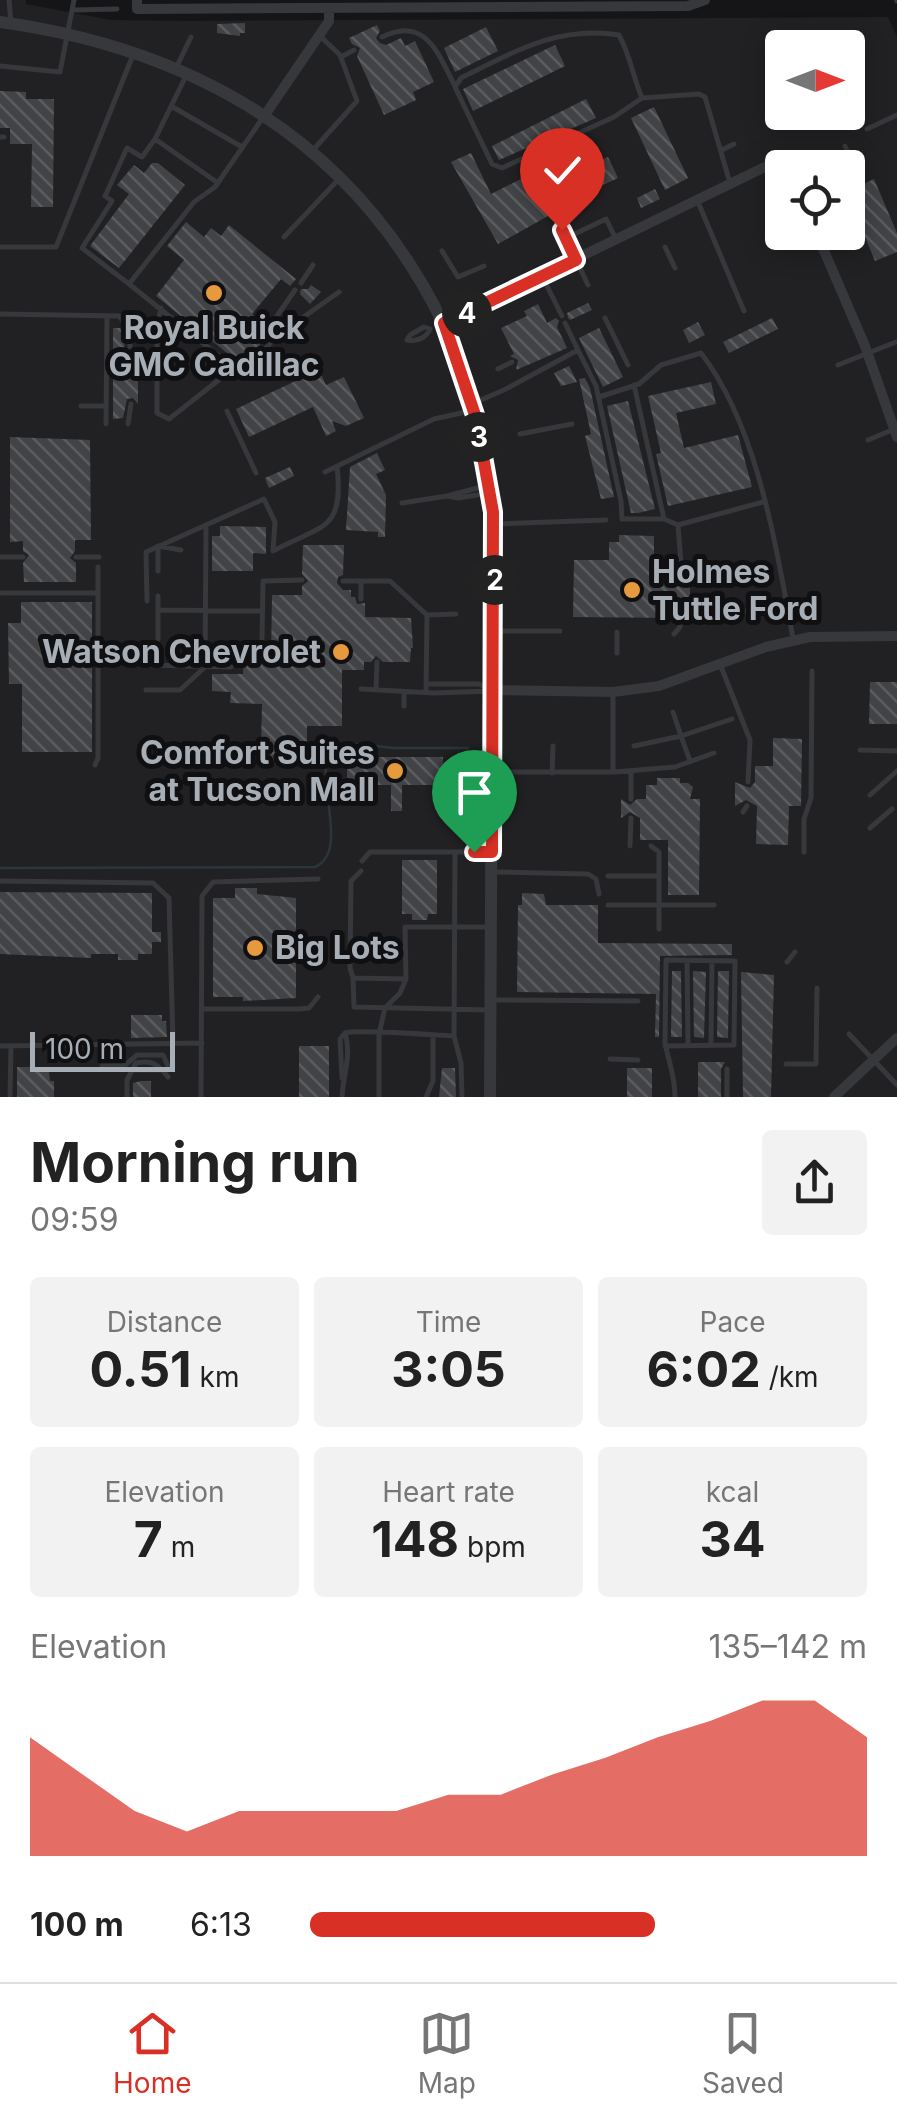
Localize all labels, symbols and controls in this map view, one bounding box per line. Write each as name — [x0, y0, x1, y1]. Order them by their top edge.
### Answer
north arrow — [765, 30, 865, 130]
map controls — [765, 30, 865, 250]
pin — [520, 128, 605, 231]
icon: check — [535, 143, 590, 198]
button: locate — [765, 150, 865, 250]
marker: Royal Buick GMC Cadillac — [203, 282, 225, 304]
pin: 4 — [442, 288, 492, 338]
text: 4 — [458, 296, 476, 330]
place label: Royal Buick GMC Cadillac — [109, 308, 319, 384]
pin: 3 — [454, 412, 504, 462]
text: 3 — [470, 420, 488, 454]
place label: Holmes Tuttle Ford — [652, 552, 819, 628]
pin: 2 — [470, 555, 520, 605]
text: 2 — [486, 563, 504, 597]
marker: Holmes Tuttle Ford — [621, 579, 643, 601]
place label: Watson Chevrolet — [42, 632, 321, 671]
marker: Watson Chevrolet — [330, 641, 352, 663]
place label: Comfort Suites at Tucson Mall — [140, 733, 375, 809]
pin — [432, 750, 517, 853]
marker: Comfort Suites at Tucson Mall — [384, 760, 406, 782]
icon: arrive — [447, 765, 502, 820]
place label: Big Lots — [275, 928, 400, 967]
marker: Big Lots — [244, 937, 266, 959]
scale bar — [30, 1027, 175, 1072]
text: 100 m — [45, 1032, 124, 1066]
text: Morning run — [30, 1129, 360, 1195]
button: share — [762, 1130, 867, 1235]
text: 09:59 — [30, 1200, 119, 1239]
text: Distance — [107, 1305, 222, 1339]
text: Time — [416, 1305, 481, 1339]
text: Pace — [700, 1305, 765, 1339]
text: 0.51 — [90, 1339, 192, 1399]
text: 3:05 — [391, 1339, 506, 1399]
text: 6:02 — [646, 1339, 761, 1399]
text: km — [192, 1360, 239, 1394]
text: /km — [761, 1360, 819, 1394]
text: Elevation — [105, 1475, 224, 1509]
text: Heart rate — [382, 1475, 515, 1509]
text: kcal — [706, 1475, 759, 1509]
text: 7 — [134, 1509, 163, 1569]
text: 148 — [371, 1509, 459, 1569]
text: 34 — [699, 1509, 766, 1569]
text: m — [163, 1530, 195, 1564]
text: bpm — [459, 1530, 526, 1564]
text: Elevation — [30, 1627, 167, 1666]
text: 135–142 m — [709, 1627, 867, 1666]
text: 100 m — [30, 1905, 124, 1944]
text: 6:13 — [190, 1905, 252, 1944]
tab: Home — [113, 2006, 192, 2100]
tab: Map — [418, 2006, 476, 2100]
tab: Saved — [702, 2006, 784, 2100]

